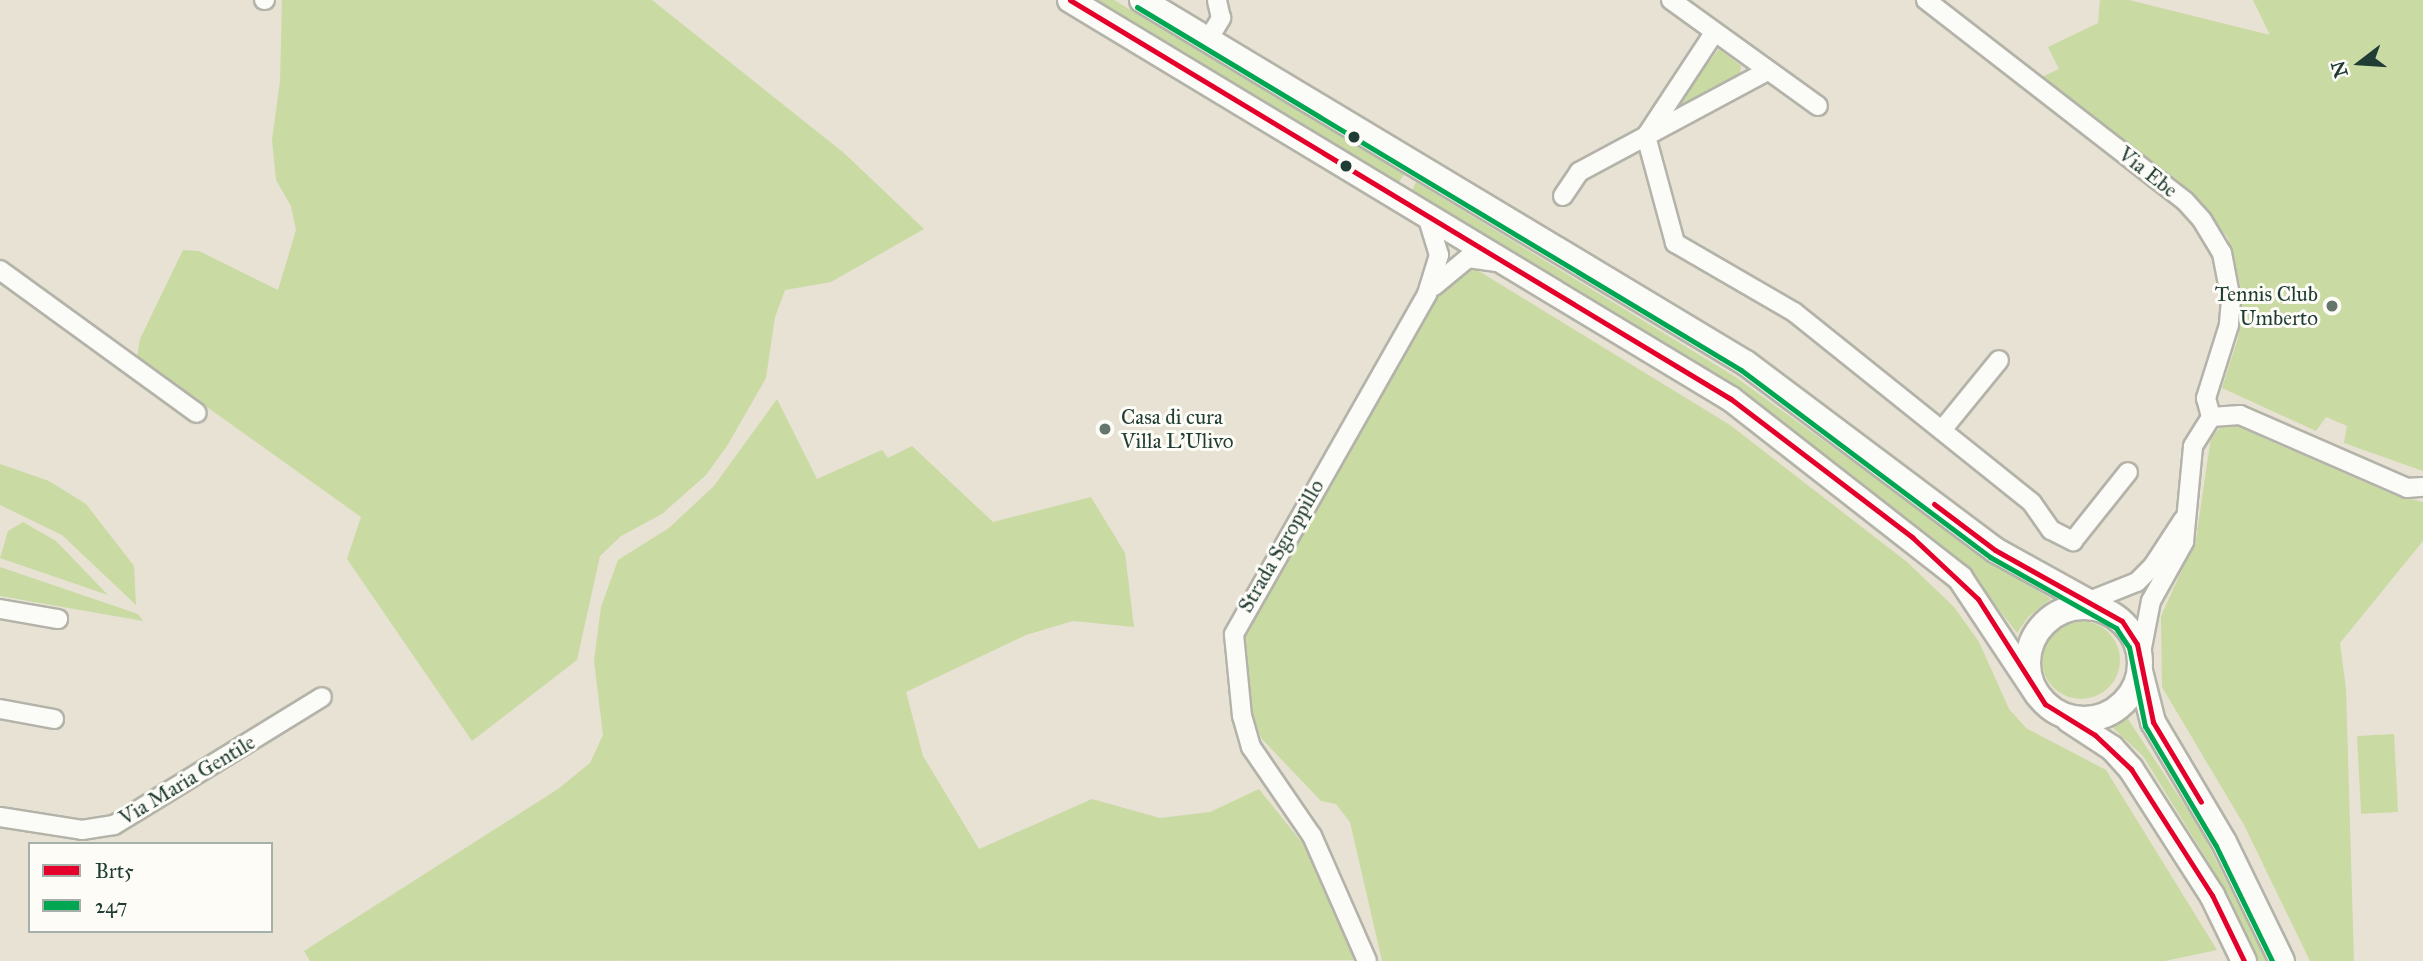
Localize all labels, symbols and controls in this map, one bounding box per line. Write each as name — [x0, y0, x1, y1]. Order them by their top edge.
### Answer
north arrow — [2325, 28, 2395, 98]
text: N — [2326, 58, 2353, 80]
unlabelled marker — [1347, 130, 1361, 144]
street label: Via Ebe — [2114, 141, 2182, 203]
unlabelled marker — [1339, 159, 1353, 173]
place label: Tennis Club Umberto — [2215, 281, 2318, 331]
marker: Tennis Club Umberto — [2324, 298, 2340, 314]
place label: Casa di cura Villa L'Ulivo — [1121, 404, 1234, 454]
marker: Casa di cura Villa L'Ulivo — [1095, 419, 1115, 439]
street label: Strada Sgroppillo — [1233, 475, 1329, 617]
street label: Via Maria Gentile — [114, 729, 260, 831]
legend — [28, 842, 273, 933]
text: Brt5 — [95, 858, 134, 884]
text: 247 — [95, 893, 127, 919]

